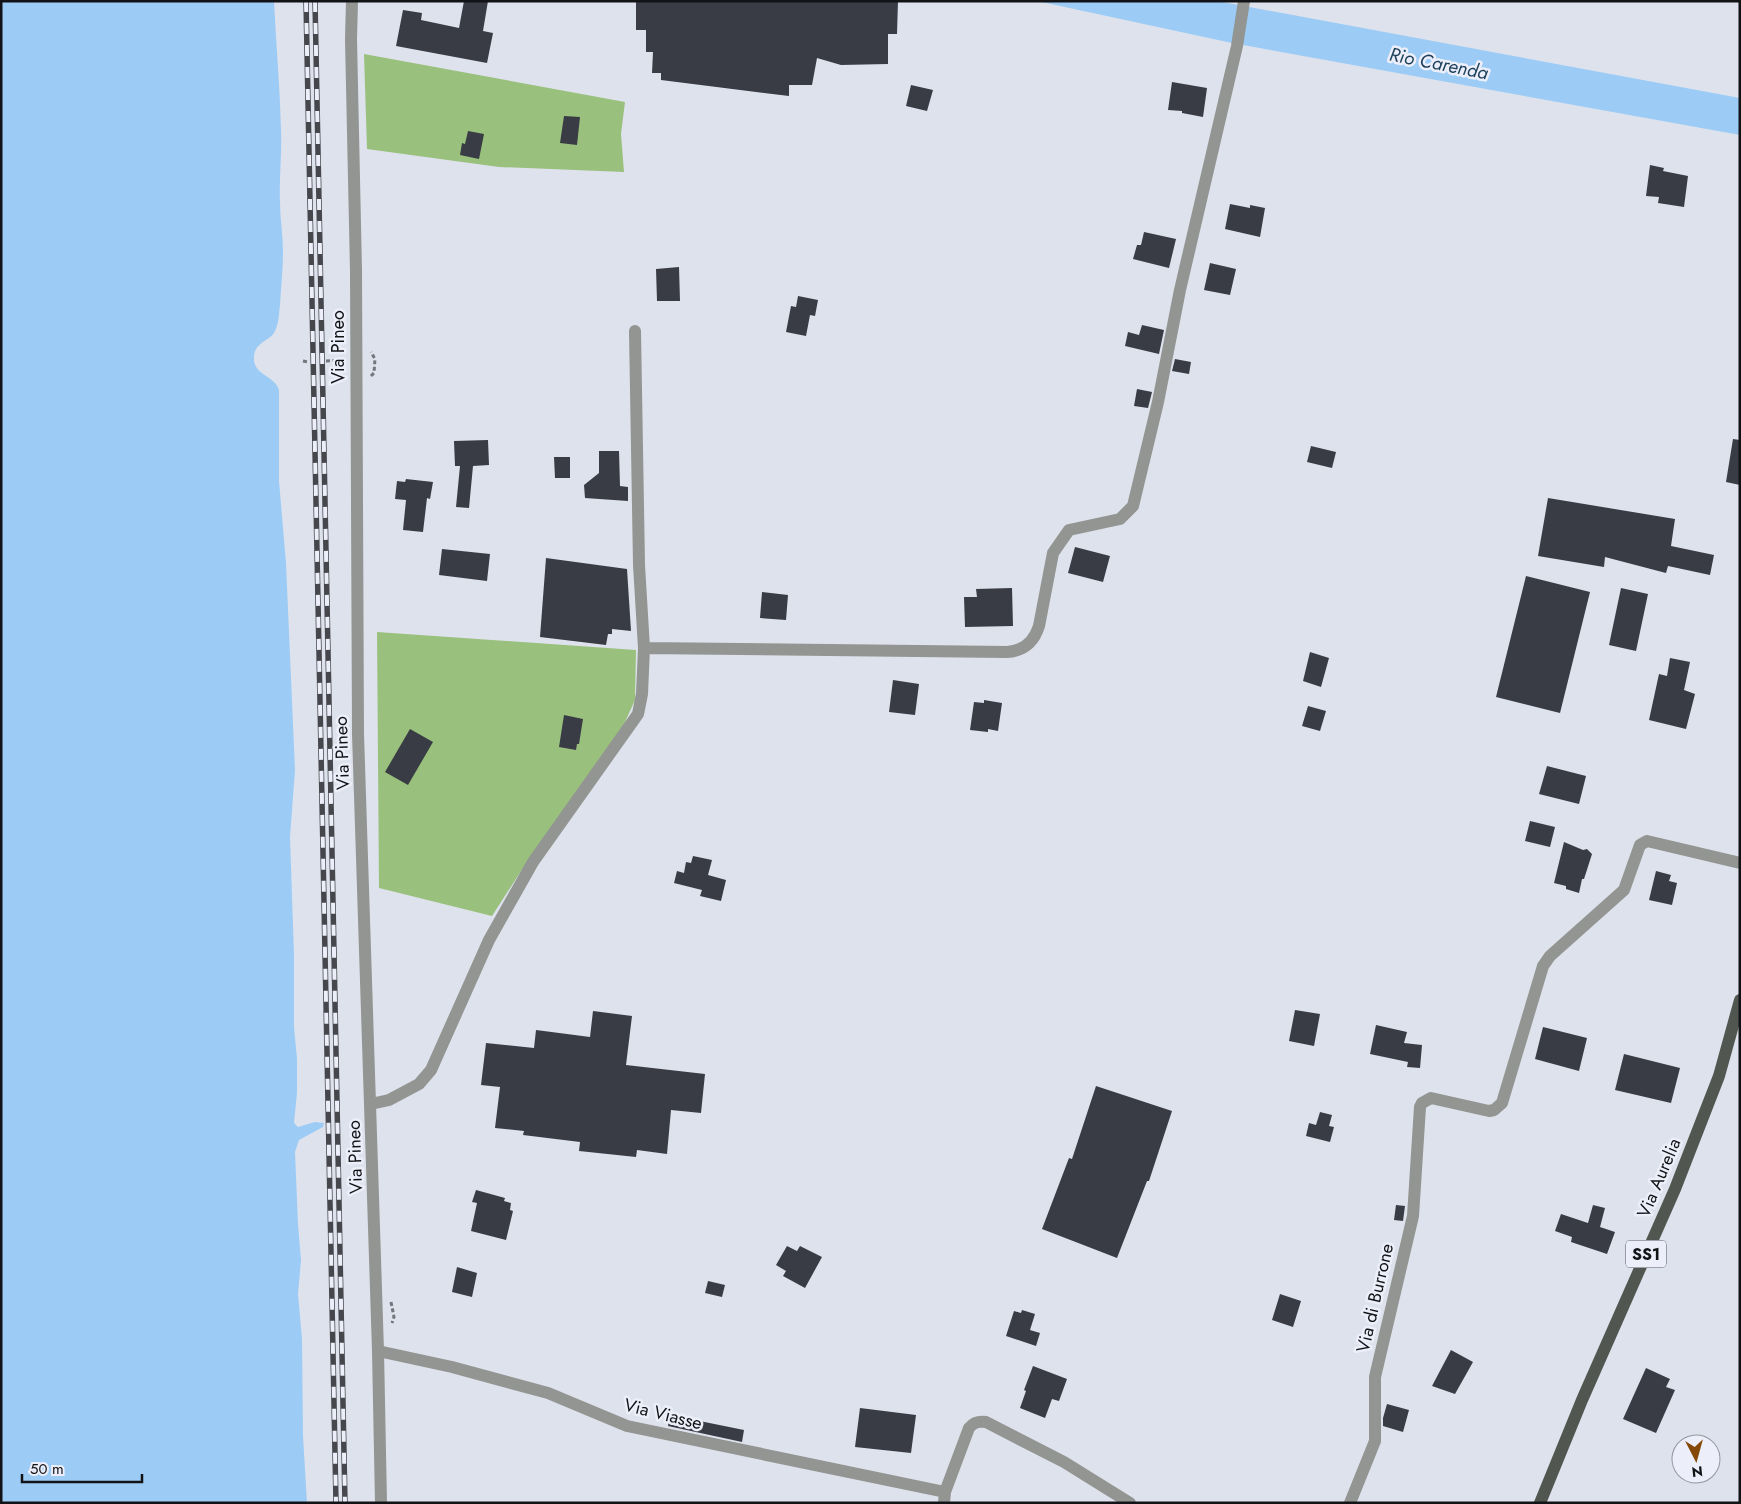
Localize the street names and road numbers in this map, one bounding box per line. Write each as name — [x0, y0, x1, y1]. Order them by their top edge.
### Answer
street label: Via Pineo — [325, 310, 351, 384]
street label: Via Pineo — [328, 716, 356, 790]
street label: Via Pineo — [341, 1120, 369, 1194]
street label: Via Aurelia — [1631, 1134, 1687, 1222]
road number: SS1 — [1626, 1240, 1666, 1268]
street label: Via di Burrone — [1350, 1241, 1400, 1355]
street label: Via Viasse — [621, 1392, 705, 1436]

